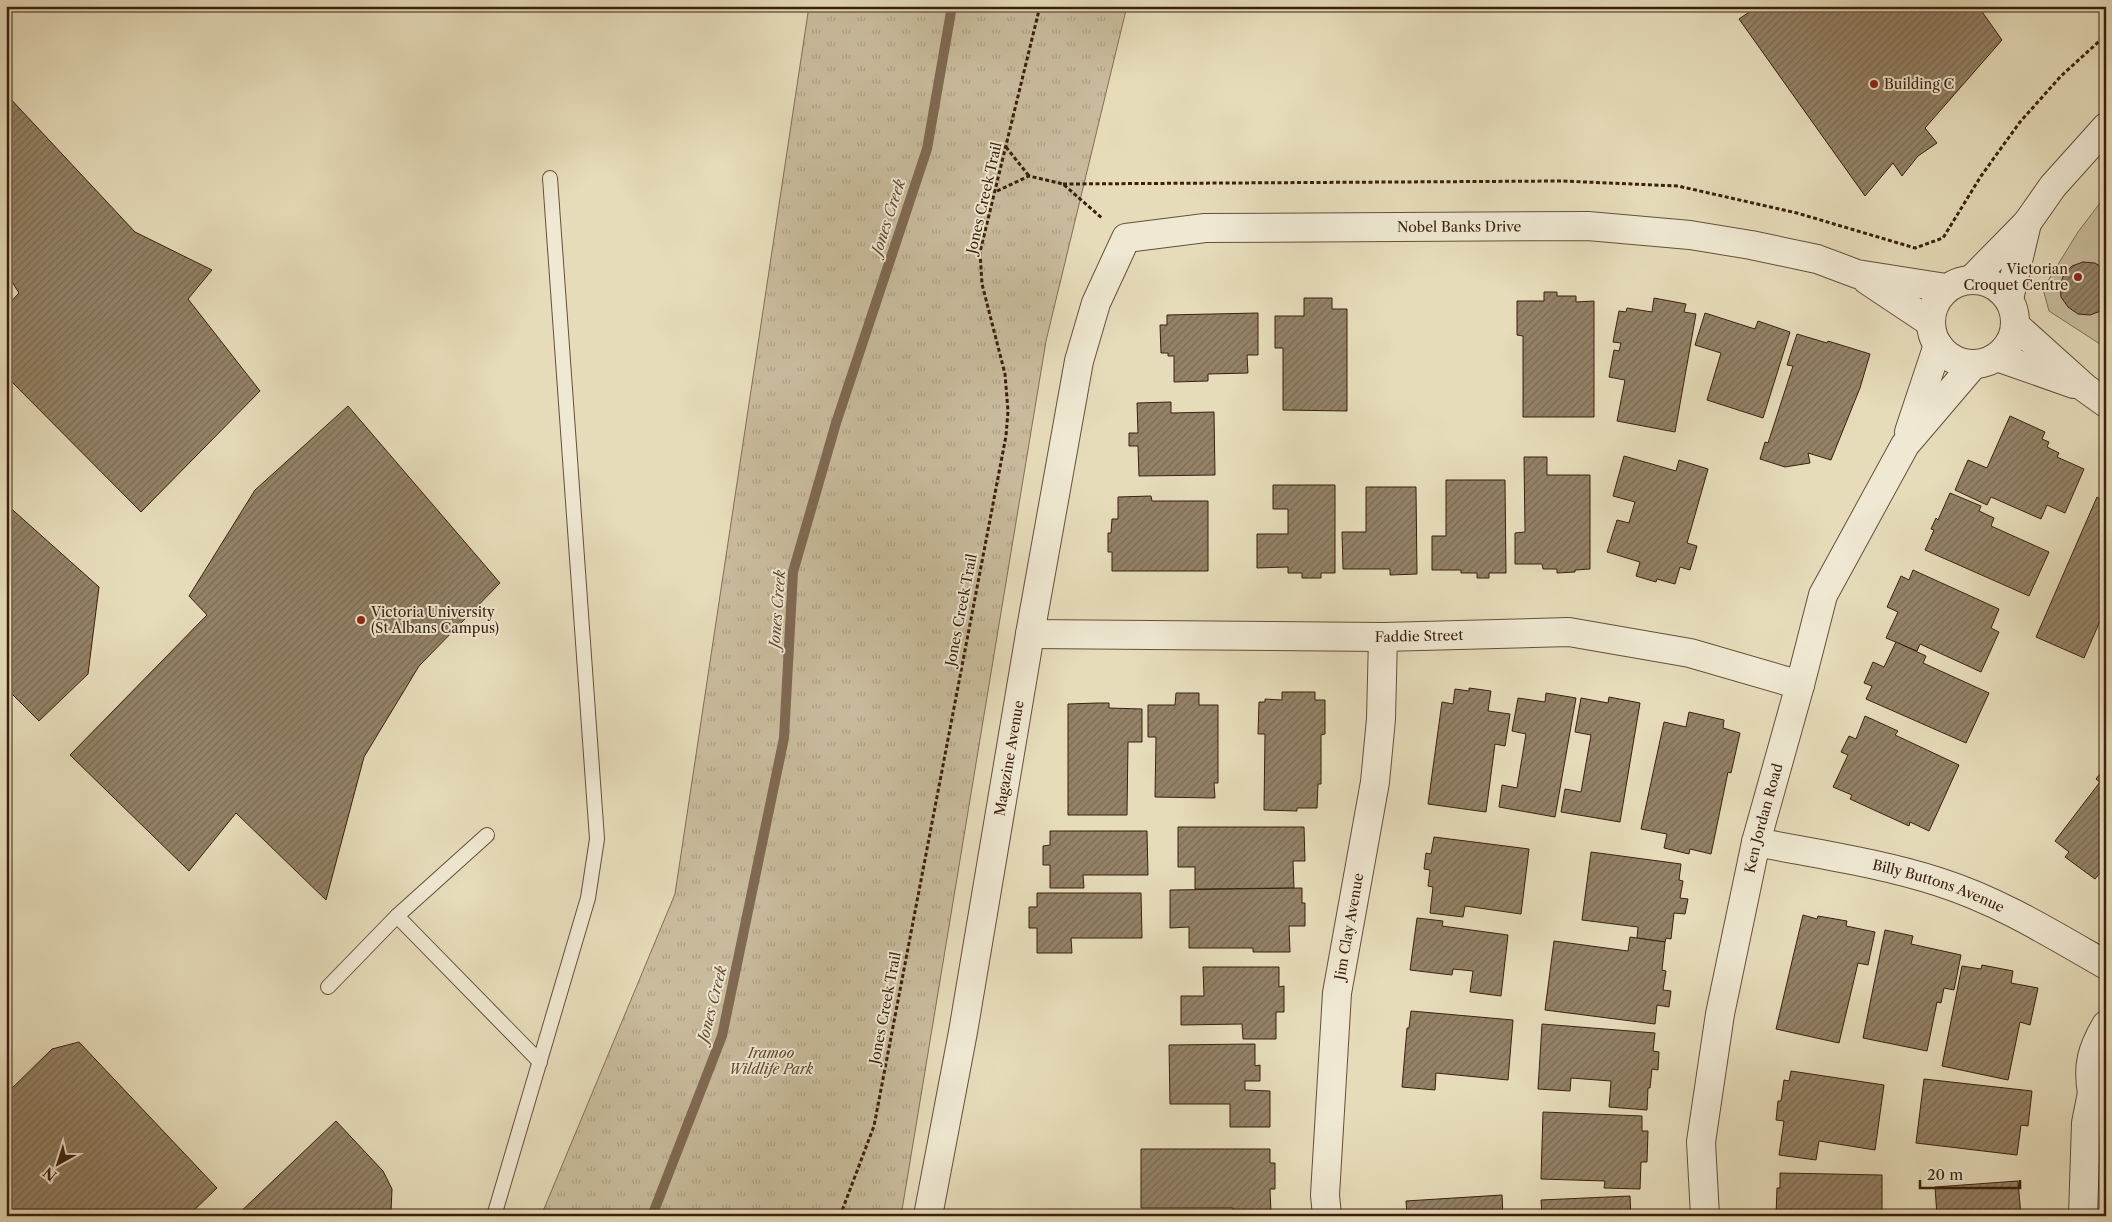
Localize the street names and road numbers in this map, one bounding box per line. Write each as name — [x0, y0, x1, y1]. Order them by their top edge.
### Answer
street label: Jones Creek Trail — [962, 140, 1006, 258]
street label: Nobel Banks Drive — [1397, 217, 1521, 236]
street label: Jones Creek Trail — [941, 552, 981, 670]
street label: Faddie Street — [1375, 626, 1464, 646]
street label: Magazine Avenue — [990, 699, 1028, 817]
street label: Ken Jordan Road — [1741, 761, 1787, 875]
street label: Billy Buttons Avenue — [1871, 856, 2007, 916]
street label: Jim Clay Avenue — [1330, 871, 1367, 983]
street label: Jones Creek Trail — [865, 950, 905, 1068]

